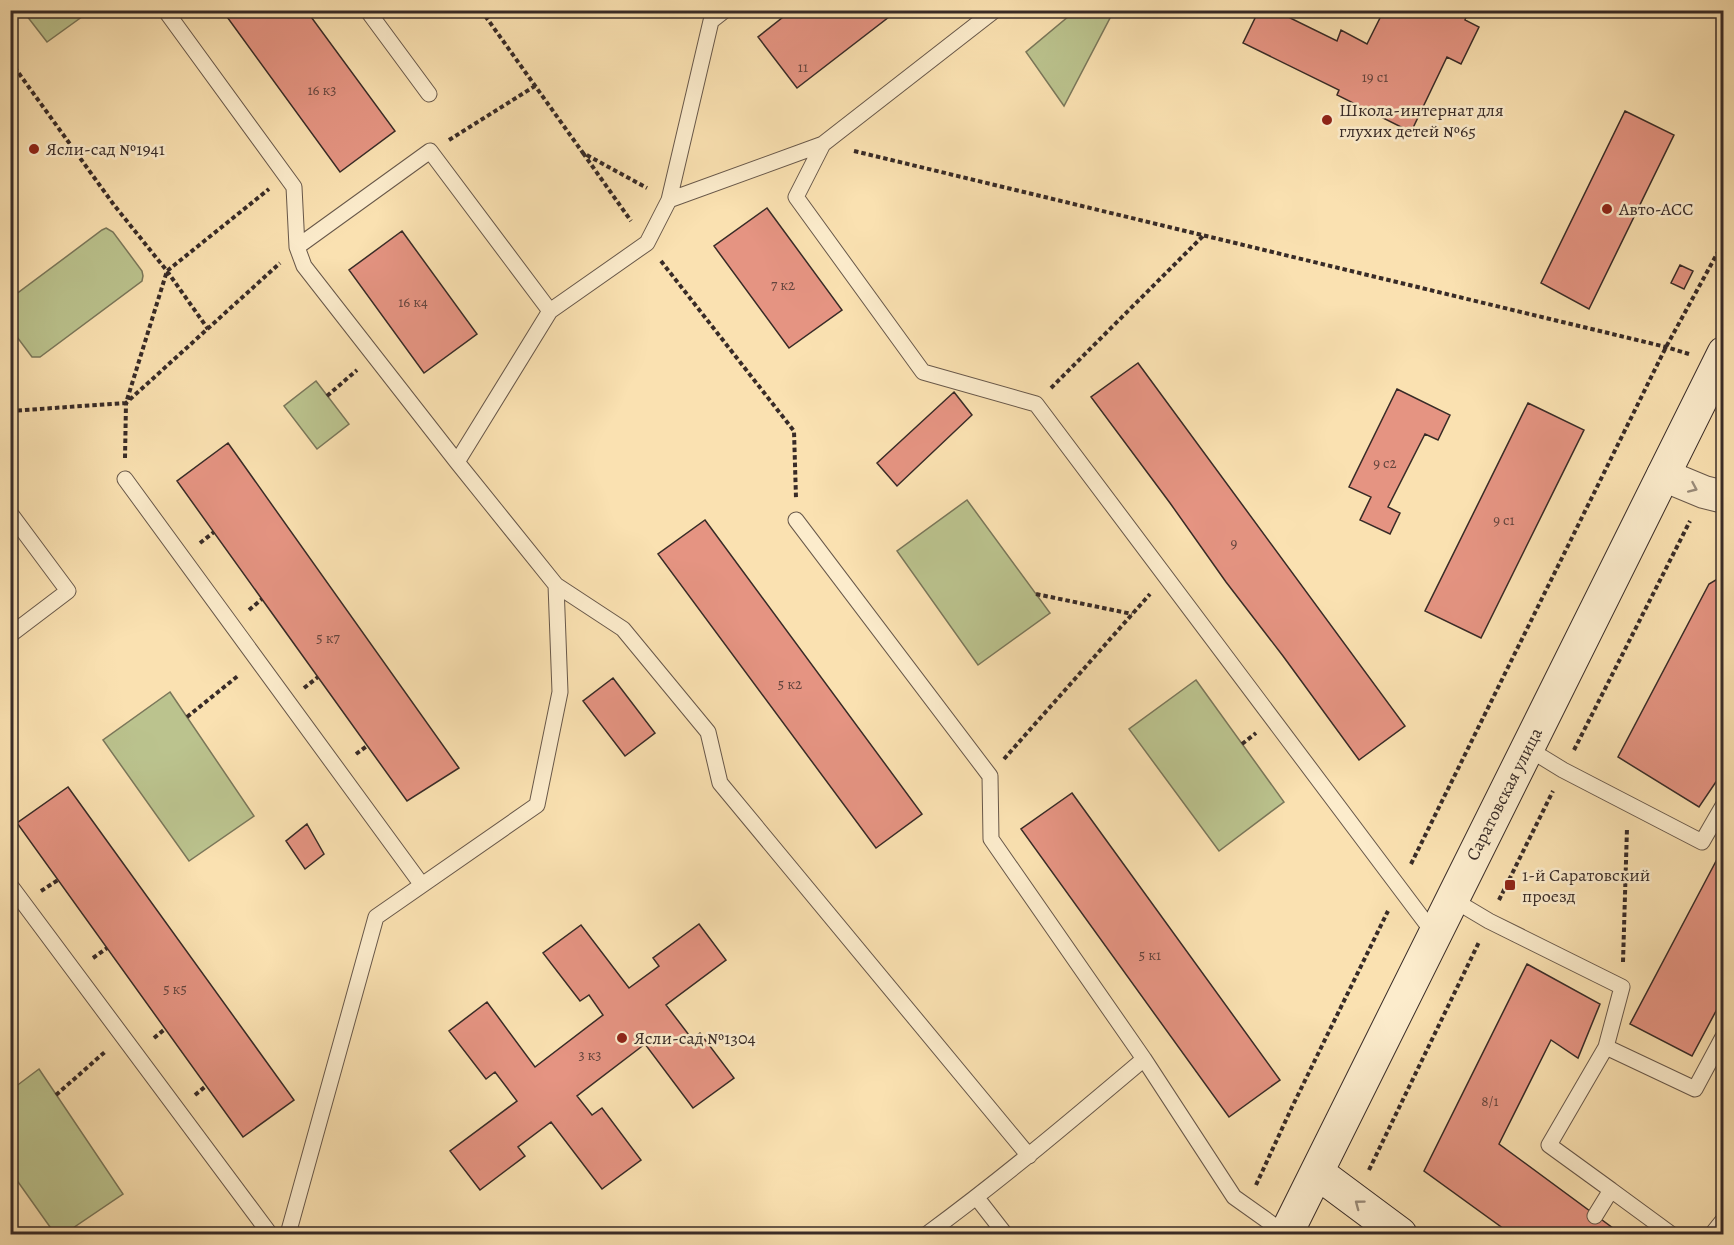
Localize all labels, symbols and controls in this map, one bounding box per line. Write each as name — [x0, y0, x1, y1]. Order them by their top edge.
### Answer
house number: 11 — [798, 57, 808, 77]
house number: 19 с1 — [1362, 67, 1388, 87]
house number: 16 к3 — [307, 80, 337, 100]
place label: Школа-интернат для глухих детей №65 — [1339, 98, 1504, 143]
marker: Школа-интернат для глухих детей №65 — [1320, 113, 1334, 127]
place label: Ясли-сад №1941 — [46, 137, 165, 161]
marker: Ясли-сад №1941 — [27, 142, 41, 156]
place label: Авто-АСС — [1618, 197, 1693, 221]
marker: Авто-АСС — [1600, 202, 1614, 216]
house number: 7 к2 — [771, 275, 795, 295]
house number: 16 к4 — [398, 292, 428, 312]
house number: 9 с2 — [1373, 453, 1397, 473]
one-way arrow — [1686, 480, 1697, 492]
house number: 9 с1 — [1493, 510, 1515, 530]
house number: 9 — [1231, 533, 1238, 553]
house number: 5 к7 — [316, 628, 340, 648]
house number: 5 к2 — [778, 674, 802, 694]
street label: Саратовская улица — [1460, 723, 1548, 865]
place label: 1-й Саратовский проезд — [1522, 863, 1650, 908]
marker: 1-й Саратовский проезд — [1503, 878, 1517, 892]
house number: 5 к1 — [1139, 945, 1161, 965]
house number: 5 к5 — [163, 979, 187, 999]
place label: Ясли-сад №1304 — [634, 1026, 756, 1050]
marker: Ясли-сад №1304 — [615, 1031, 629, 1045]
house number: 3 к3 — [578, 1045, 602, 1065]
house number: 8/1 — [1481, 1091, 1499, 1111]
one-way arrow — [1354, 1200, 1365, 1211]

